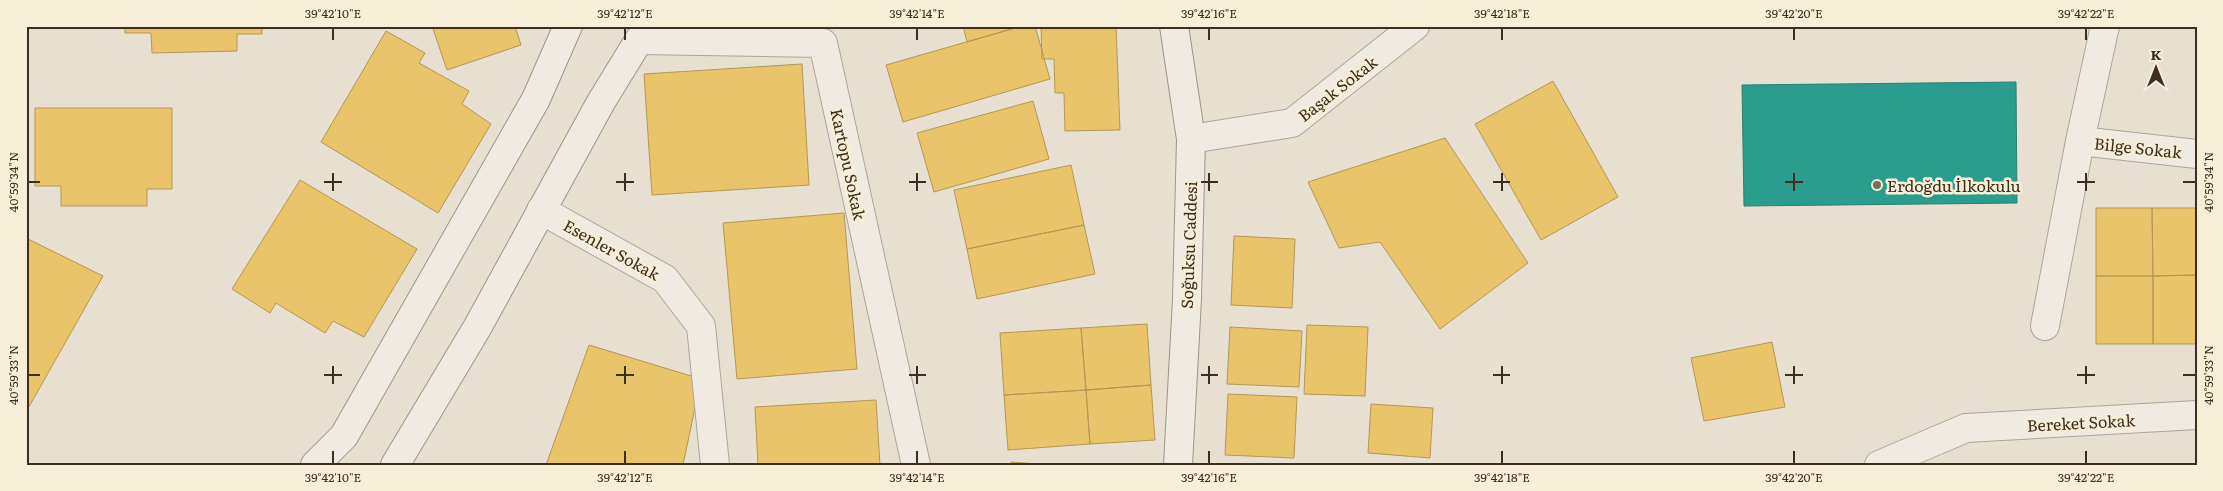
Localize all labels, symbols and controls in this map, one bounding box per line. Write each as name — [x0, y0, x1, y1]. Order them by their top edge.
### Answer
text: 39°42'10"E — [305, 4, 362, 22]
text: 39°42'12"E — [597, 4, 653, 22]
text: 39°42'14"E — [889, 4, 945, 22]
text: 39°42'16"E — [1181, 4, 1237, 22]
text: 39°42'18"E — [1474, 4, 1530, 22]
text: 39°42'20"E — [1765, 4, 1823, 22]
text: 39°42'22"E — [2058, 4, 2115, 22]
north arrow — [2130, 42, 2180, 92]
text: K — [2151, 44, 2162, 64]
street label: Başak Sokak — [1292, 49, 1382, 127]
street label: Kartopu Sokak — [825, 106, 873, 222]
street label: Bilge Sokak — [2093, 130, 2183, 164]
text: 40°59'34"N — [4, 152, 22, 212]
text: 40°59'34"N — [2199, 152, 2217, 212]
place label: Erdoğdu İlkokulu — [1887, 173, 2021, 197]
marker: Erdoğdu İlkokulu — [1871, 179, 1883, 191]
street label: Soğuksu Caddesi — [1174, 181, 1202, 309]
street label: Esenler Sokak — [559, 213, 665, 286]
text: 40°59'33"N — [4, 345, 22, 405]
text: 40°59'33"N — [2199, 345, 2217, 405]
street label: Bereket Sokak — [2026, 407, 2136, 437]
text: 39°42'10"E — [305, 468, 362, 486]
text: 39°42'12"E — [597, 468, 653, 486]
text: 39°42'14"E — [889, 468, 945, 486]
text: 39°42'16"E — [1181, 468, 1237, 486]
text: 39°42'18"E — [1474, 468, 1530, 486]
text: 39°42'20"E — [1765, 468, 1823, 486]
text: 39°42'22"E — [2058, 468, 2115, 486]

